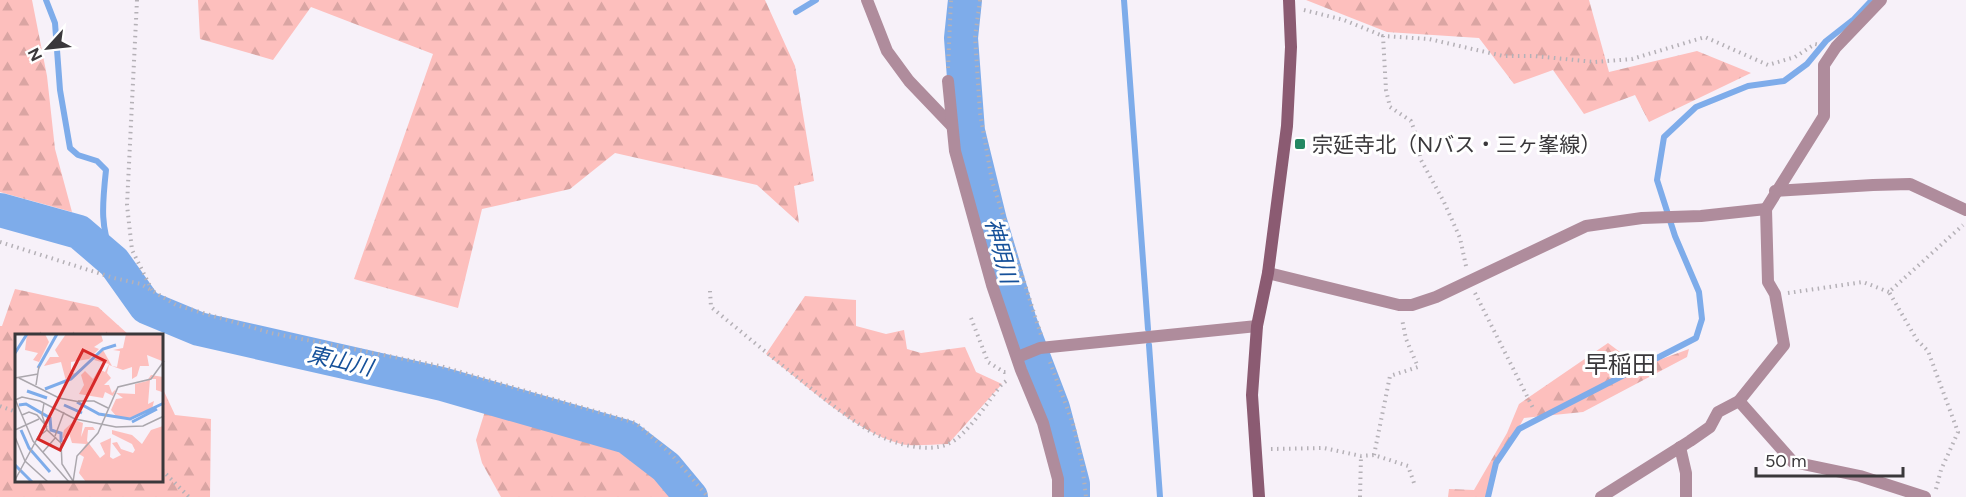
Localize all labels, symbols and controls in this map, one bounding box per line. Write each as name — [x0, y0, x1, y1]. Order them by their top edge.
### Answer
north arrow — [18, 18, 78, 78]
text: N — [24, 45, 46, 64]
place label: 宗延寺北（Nバス・三ヶ峯線） — [1312, 132, 1601, 157]
marker: 宗延寺北（Nバス・三ヶ峯線） — [1293, 137, 1307, 151]
water label: 神明川 — [979, 216, 1023, 288]
inset map — [15, 334, 164, 482]
water label: 東山川 — [305, 340, 377, 382]
district label: 早稲田 — [1584, 350, 1656, 379]
scale bar — [1756, 440, 1903, 478]
text: 50 m — [1765, 450, 1807, 472]

